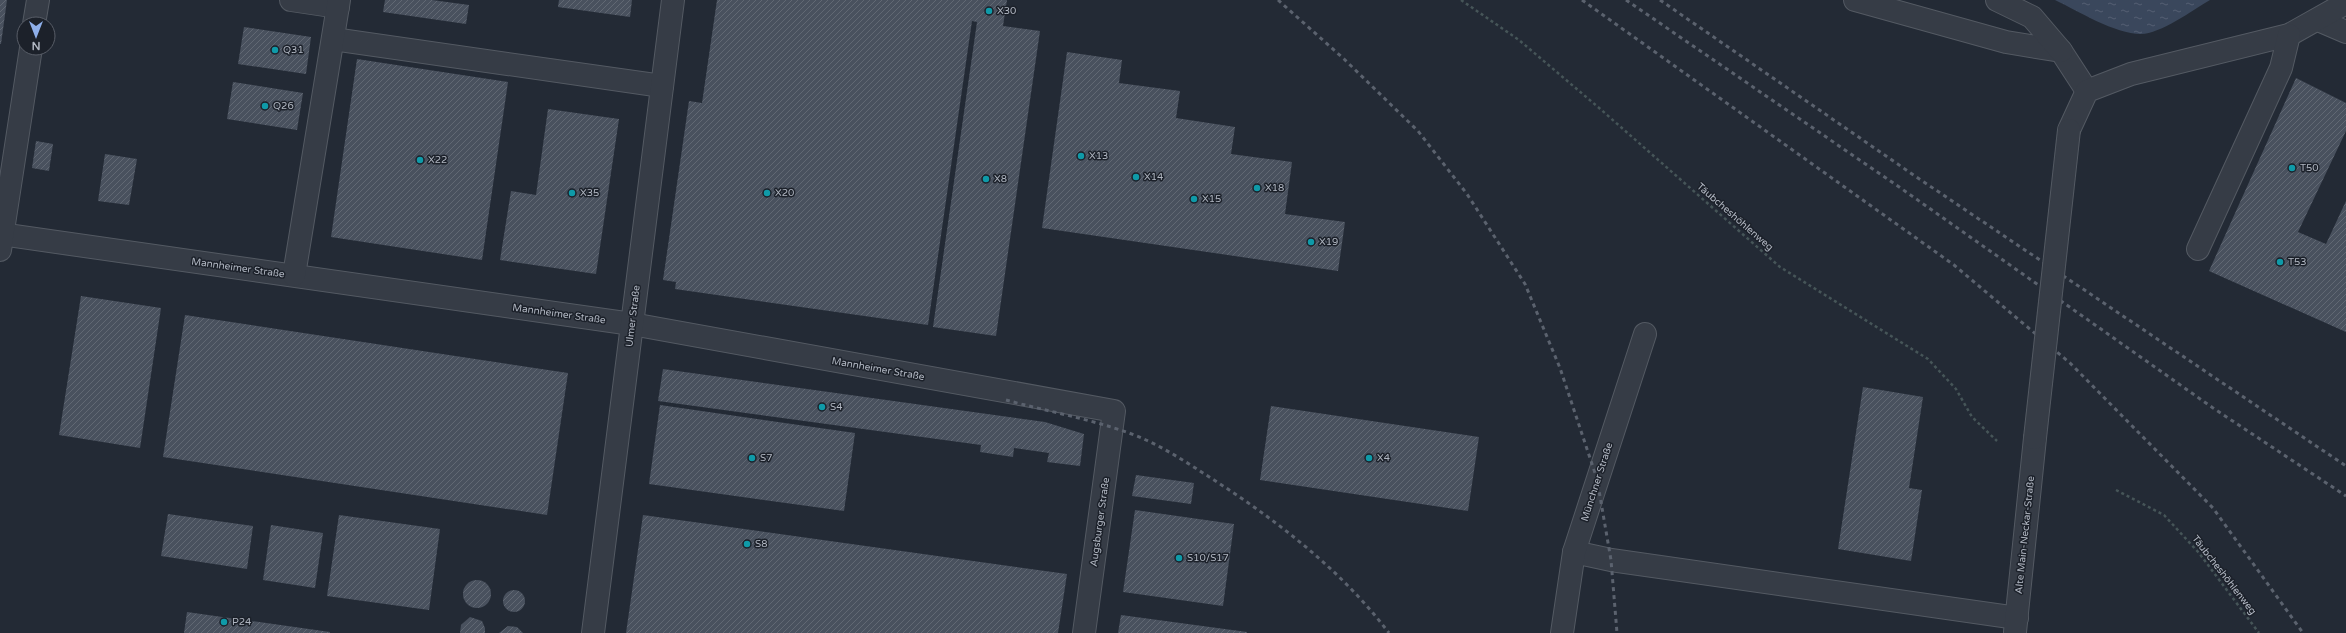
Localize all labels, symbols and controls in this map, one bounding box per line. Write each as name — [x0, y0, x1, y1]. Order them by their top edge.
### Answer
place label: X30 — [997, 5, 1016, 17]
marker: X30 — [984, 6, 994, 16]
north arrow — [16, 16, 56, 56]
text: N — [32, 39, 40, 52]
place label: Q31 — [283, 44, 304, 56]
marker: Q31 — [270, 45, 280, 55]
place label: Q26 — [273, 100, 294, 112]
marker: Q26 — [260, 101, 270, 111]
place label: X13 — [1089, 150, 1108, 162]
marker: X13 — [1076, 151, 1086, 161]
place label: X22 — [428, 154, 447, 166]
marker: X22 — [415, 155, 425, 165]
place label: T50 — [2300, 162, 2319, 174]
marker: T50 — [2287, 163, 2297, 173]
place label: X14 — [1144, 171, 1163, 183]
marker: X14 — [1131, 172, 1141, 182]
place label: X8 — [994, 173, 1007, 185]
marker: X8 — [981, 174, 991, 184]
street label: Täubcheshöhlenweg — [1694, 181, 1776, 253]
place label: X18 — [1265, 182, 1284, 194]
marker: X18 — [1252, 183, 1262, 193]
place label: X35 — [580, 187, 599, 199]
place label: X20 — [775, 187, 794, 199]
marker: X35 — [567, 188, 577, 198]
marker: X20 — [762, 188, 772, 198]
place label: X15 — [1202, 193, 1221, 205]
marker: X15 — [1189, 194, 1199, 204]
place label: X19 — [1319, 236, 1338, 248]
marker: X19 — [1306, 237, 1316, 247]
street label: Mannheimer Straße — [191, 256, 286, 281]
place label: T53 — [2288, 256, 2307, 268]
marker: T53 — [2275, 257, 2285, 267]
street label: Ulmer Straße — [623, 284, 643, 348]
street label: Mannheimer Straße — [512, 302, 607, 327]
street label: Mannheimer Straße — [831, 355, 926, 383]
place label: S4 — [830, 401, 842, 413]
marker: S4 — [817, 402, 827, 412]
street label: Münchner Straße — [1579, 441, 1616, 523]
place label: S7 — [760, 452, 772, 464]
place label: X4 — [1377, 452, 1390, 464]
marker: S7 — [747, 453, 757, 463]
marker: X4 — [1364, 453, 1374, 463]
street label: Alte Main-Neckar-Straße — [2013, 475, 2037, 594]
street label: Augsburger Straße — [1088, 476, 1112, 567]
street label: Täubcheshöhlenweg — [2189, 533, 2259, 617]
place label: S8 — [755, 538, 767, 550]
marker: S8 — [742, 539, 752, 549]
place label: S10/S17 — [1187, 552, 1229, 564]
marker: S10/S17 — [1174, 553, 1184, 563]
place label: P24 — [232, 616, 251, 628]
marker: P24 — [219, 617, 229, 627]

